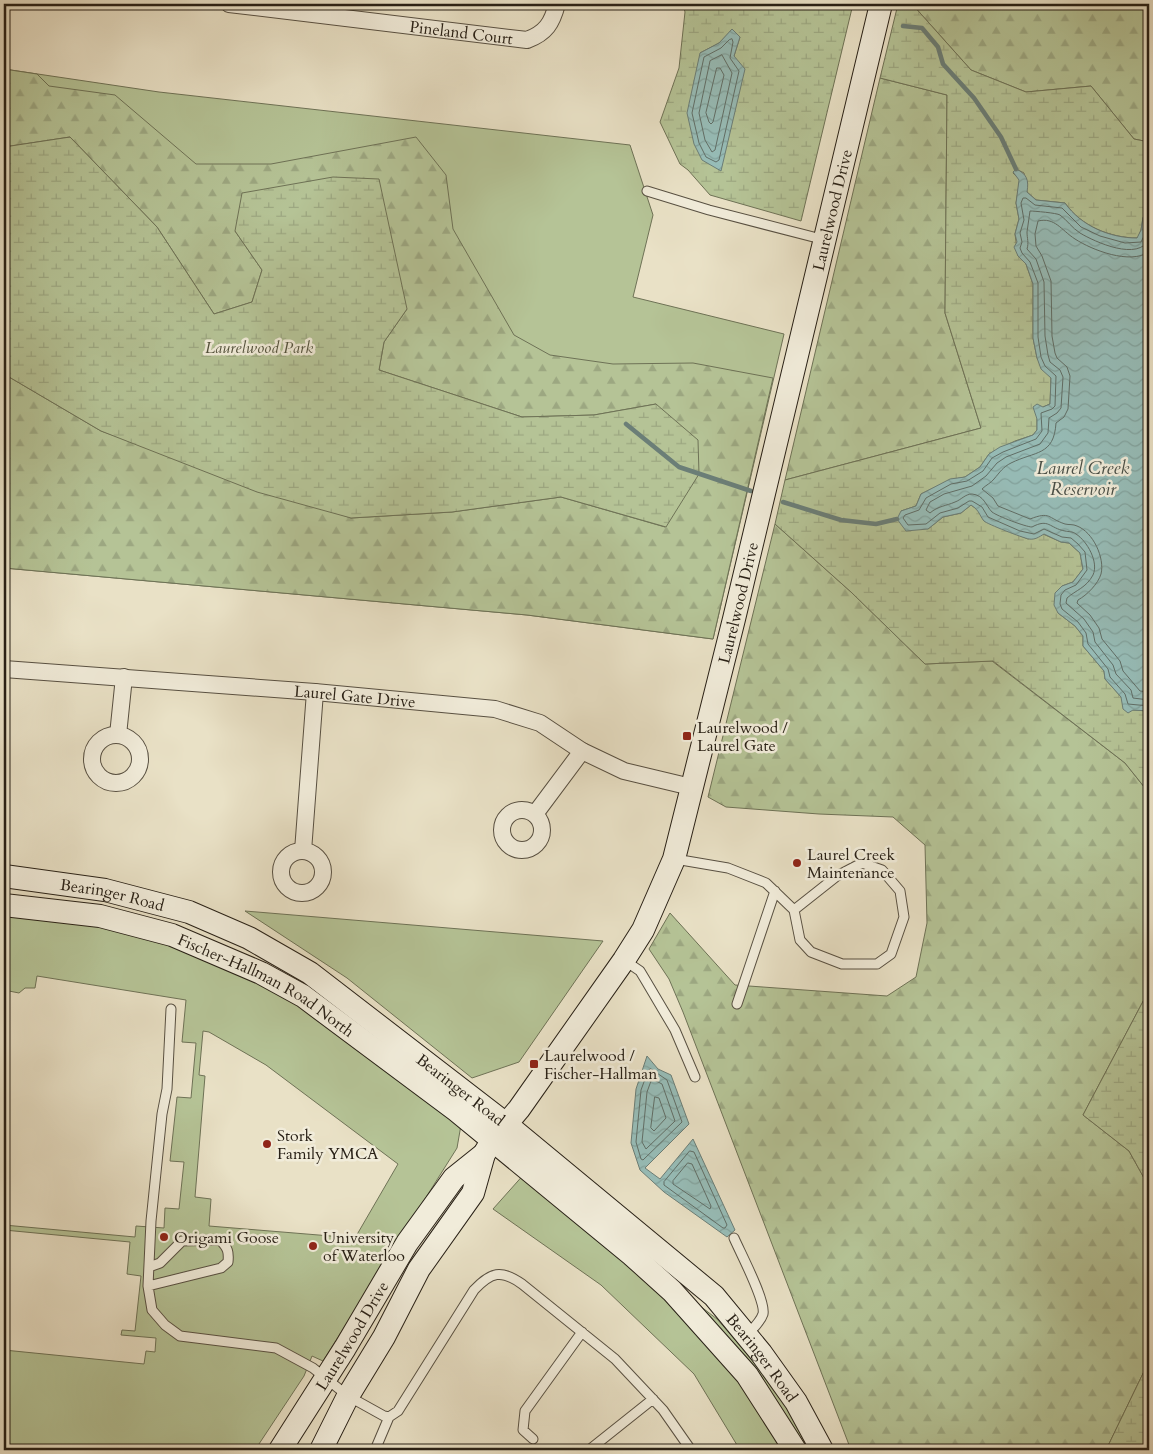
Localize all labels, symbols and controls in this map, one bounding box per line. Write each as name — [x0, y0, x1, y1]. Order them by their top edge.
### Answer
street label: Pineland Court — [408, 16, 514, 50]
street label: Laurelwood Drive — [808, 147, 858, 273]
park label: Laurelwood Park — [205, 337, 313, 359]
water label: Laurel Creek Reservoir — [1037, 456, 1129, 502]
street label: Laurelwood Drive — [713, 540, 764, 666]
street label: Laurel Gate Drive — [293, 680, 417, 713]
place label: Laurelwood / Laurel Gate — [697, 717, 788, 757]
marker: Laurelwood / Laurel Gate — [681, 730, 693, 742]
place label: Laurel Creek Maintenance — [807, 844, 895, 884]
marker: Laurel Creek Maintenance — [791, 857, 803, 869]
street label: Bearinger Road — [59, 874, 167, 917]
street label: Fischer-Hallman Road North — [174, 929, 359, 1043]
place label: Laurelwood / Fischer-Hallman — [544, 1045, 657, 1085]
street label: Bearinger Road — [412, 1049, 509, 1131]
marker: Laurelwood / Fischer-Hallman — [528, 1058, 540, 1070]
place label: Stork Family YMCA — [277, 1125, 379, 1165]
marker: Stork Family YMCA — [261, 1138, 273, 1150]
place label: Origami Goose — [174, 1227, 279, 1249]
place label: University of Waterloo — [323, 1227, 405, 1267]
marker: Origami Goose — [158, 1231, 170, 1243]
marker: University of Waterloo — [307, 1240, 319, 1252]
street label: Laurelwood Drive — [311, 1277, 394, 1395]
street label: Bearinger Road — [721, 1309, 803, 1407]

